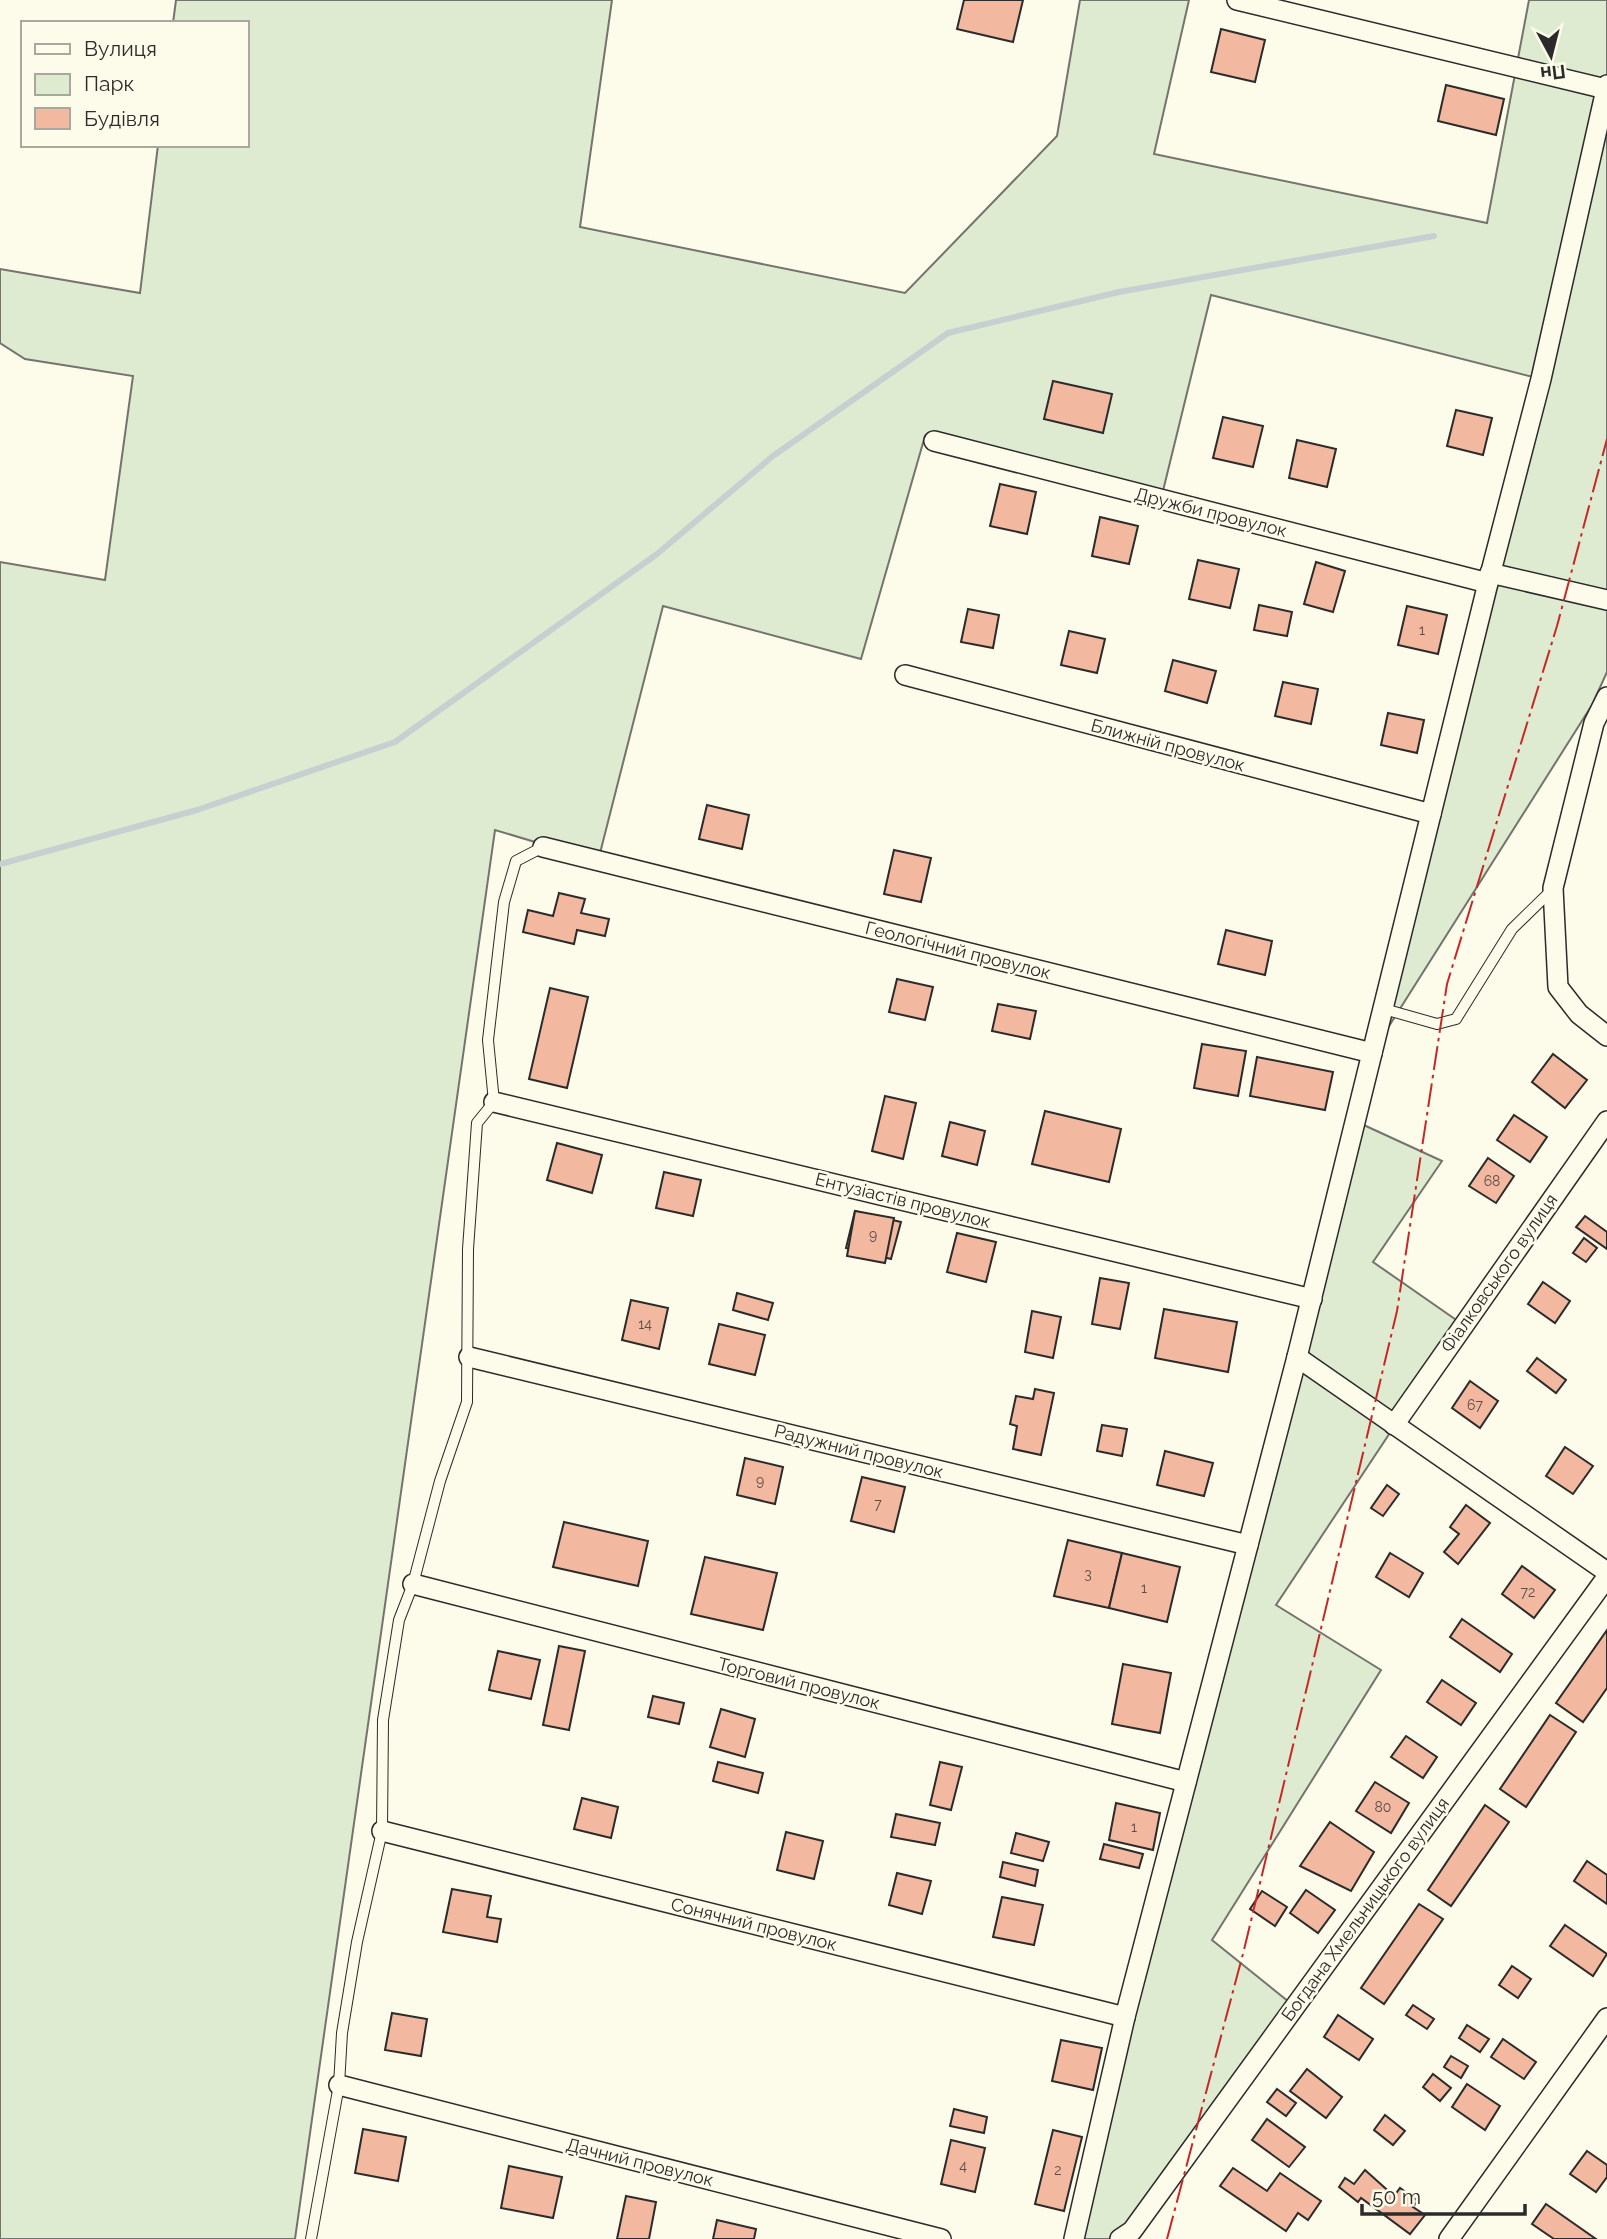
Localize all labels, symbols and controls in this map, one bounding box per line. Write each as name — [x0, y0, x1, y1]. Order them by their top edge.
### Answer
legend — [21, 21, 248, 147]
north arrow — [1516, 21, 1586, 91]
text: Вулиця — [84, 36, 157, 61]
text: Пн — [1539, 60, 1567, 85]
text: Парк — [84, 71, 134, 96]
text: Будівля — [84, 106, 160, 131]
street label: Дружби провулок — [1133, 483, 1289, 541]
house number: 1 — [1419, 622, 1425, 638]
street label: Ближній провулок — [1089, 714, 1247, 776]
street label: Геологічний провулок — [863, 917, 1053, 983]
street label: Ентузіастів провулок — [813, 1168, 993, 1232]
house number: 68 — [1484, 1173, 1500, 1189]
street label: Фіалковського вулиця — [1436, 1190, 1562, 1356]
house number: 9 — [869, 1227, 877, 1243]
house number: 14 — [638, 1316, 652, 1332]
house number: 67 — [1467, 1397, 1483, 1413]
street label: Радужний провулок — [772, 1420, 946, 1482]
house number: 9 — [756, 1473, 764, 1489]
house number: 7 — [874, 1496, 882, 1512]
house number: 3 — [1084, 1566, 1092, 1582]
house number: 1 — [1141, 1580, 1147, 1596]
house number: 72 — [1521, 1584, 1535, 1600]
street label: Торговий провулок — [716, 1653, 882, 1713]
street label: Богдана Хмельницького вулиця — [1277, 1793, 1453, 2025]
house number: 80 — [1375, 1799, 1391, 1815]
house number: 1 — [1131, 1819, 1137, 1835]
street label: Сонячний провулок — [669, 1893, 839, 1955]
street label: Дачний провулок — [564, 2134, 716, 2190]
house number: 4 — [959, 2158, 967, 2174]
house number: 2 — [1054, 2162, 1062, 2178]
scale bar — [1362, 2172, 1525, 2216]
text: 50 m — [1372, 2184, 1421, 2209]

